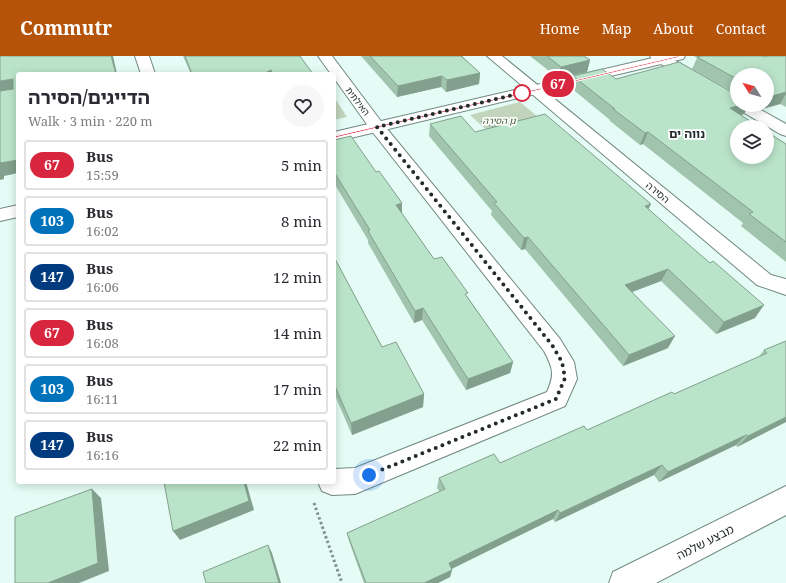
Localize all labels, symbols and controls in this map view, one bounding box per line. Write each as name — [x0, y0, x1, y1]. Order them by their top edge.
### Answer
text: Commutr — [20, 15, 112, 41]
text: Home — [540, 19, 580, 38]
text: Map — [602, 19, 631, 38]
text: About — [653, 19, 694, 38]
text: Contact — [716, 19, 766, 38]
north arrow — [730, 68, 774, 112]
map controls — [730, 68, 774, 164]
line badge: 67 — [540, 71, 576, 97]
text: 67 — [550, 74, 566, 93]
text: הדייגים/הסירה — [28, 84, 150, 110]
street label: האילתית — [343, 84, 373, 118]
unlabelled marker — [513, 84, 531, 102]
button: heart — [282, 85, 324, 127]
text: Walk · 3 min · 220 m — [28, 112, 153, 130]
park label: גן הסירה — [483, 114, 516, 127]
button: layers — [730, 120, 774, 164]
district label: נווה ים — [669, 125, 705, 142]
text: Bus — [86, 146, 113, 166]
text: 67 — [44, 155, 60, 174]
text: 5 min — [281, 155, 322, 175]
text: 15:59 — [86, 166, 119, 184]
street label: הסירה — [643, 178, 673, 206]
text: Bus — [86, 202, 113, 222]
text: 103 — [40, 211, 64, 230]
text: 8 min — [281, 211, 322, 231]
text: 16:02 — [86, 222, 119, 240]
text: Bus — [86, 258, 113, 278]
text: 147 — [40, 267, 64, 286]
text: 12 min — [273, 267, 322, 287]
text: 16:06 — [86, 278, 119, 296]
text: Bus — [86, 314, 113, 334]
text: 67 — [44, 323, 60, 342]
text: 14 min — [273, 323, 322, 343]
text: 16:08 — [86, 334, 119, 352]
text: Bus — [86, 370, 113, 390]
text: 103 — [40, 379, 64, 398]
text: 17 min — [273, 379, 322, 399]
text: 16:11 — [86, 390, 119, 408]
text: Bus — [86, 426, 113, 446]
text: 147 — [40, 435, 64, 454]
text: 22 min — [273, 435, 322, 455]
text: 16:16 — [86, 446, 119, 464]
your location — [359, 465, 379, 485]
street label: מבצע שלמה — [673, 520, 737, 564]

